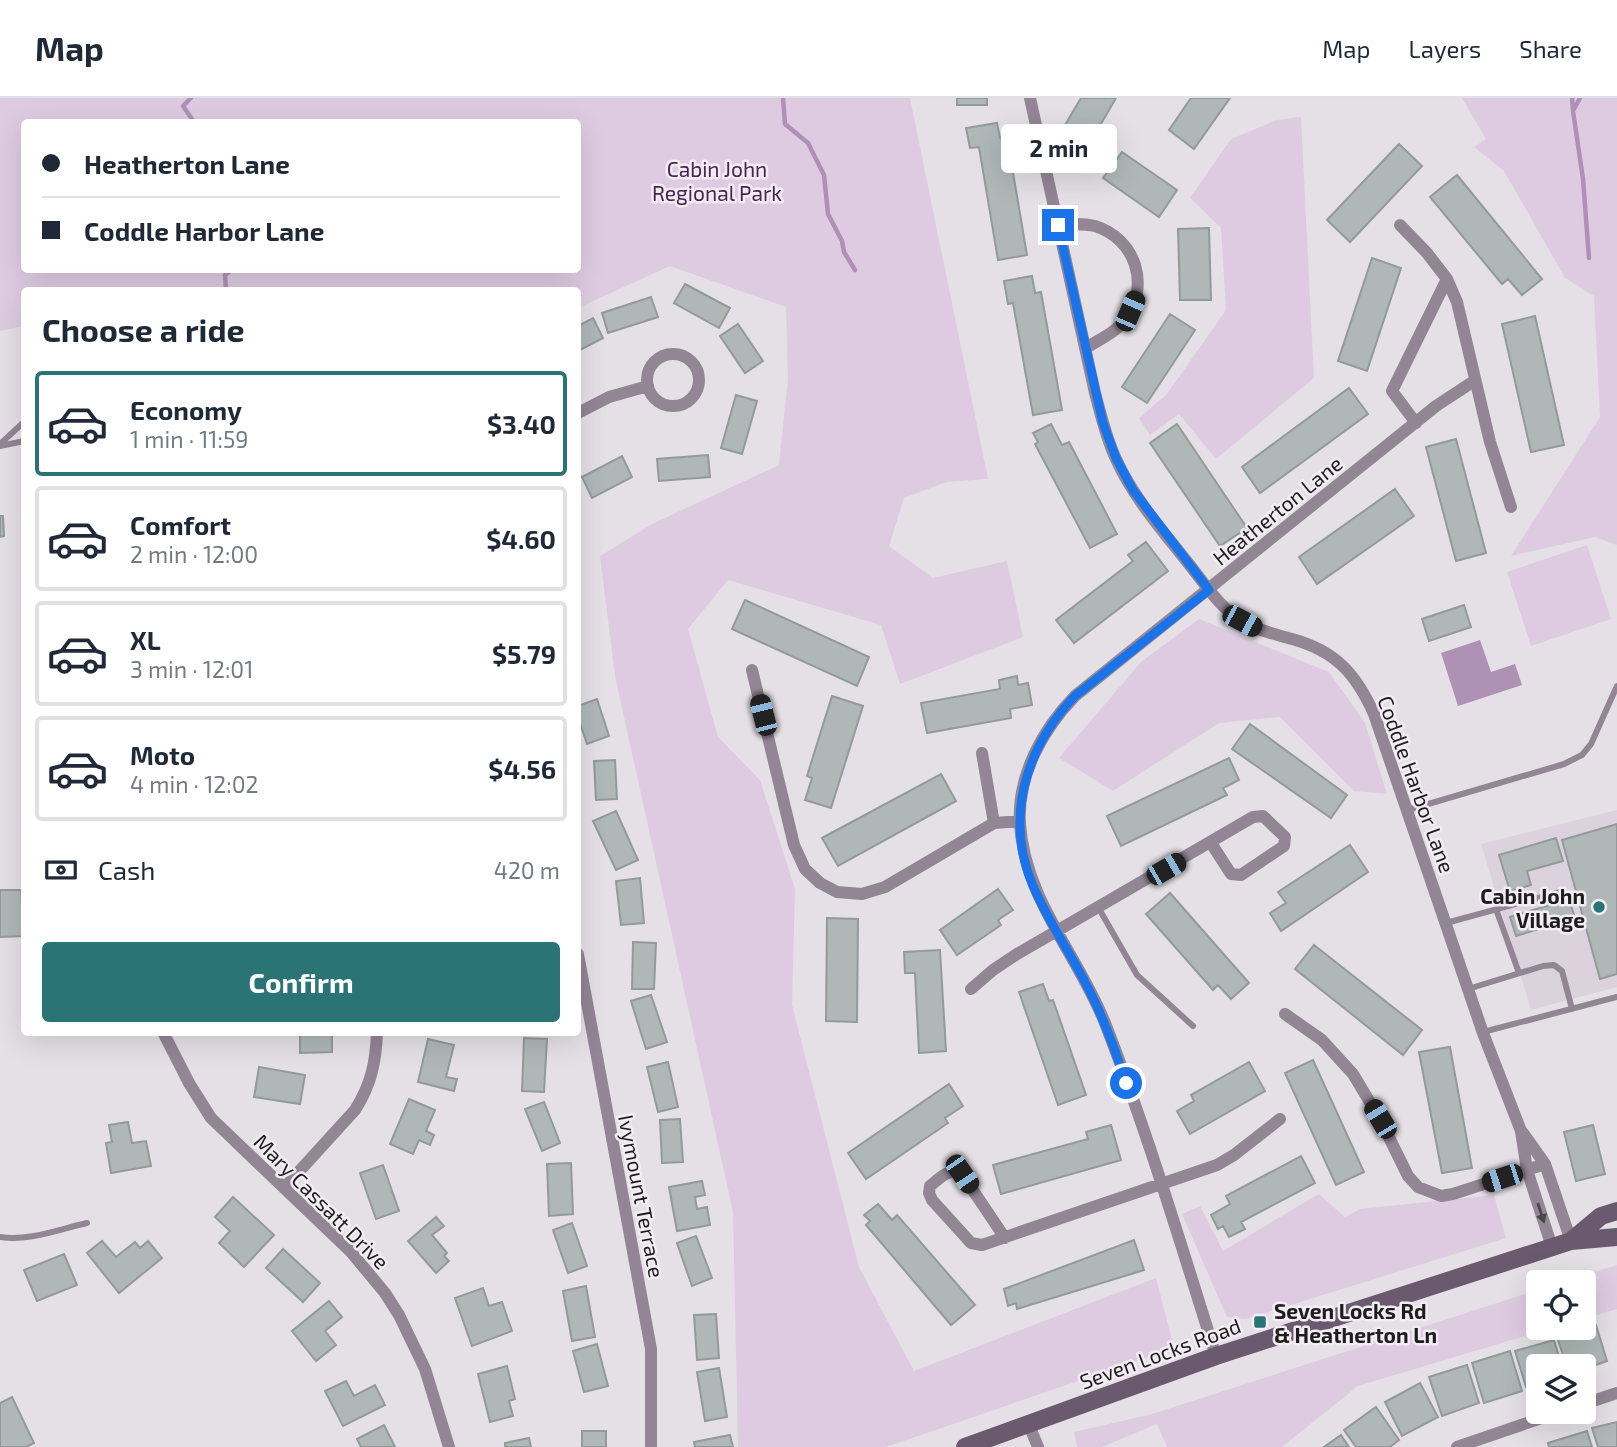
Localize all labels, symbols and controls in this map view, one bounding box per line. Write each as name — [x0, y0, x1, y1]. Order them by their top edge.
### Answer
text: Map — [35, 28, 104, 68]
text: Map — [1322, 34, 1370, 63]
text: Layers — [1408, 34, 1481, 63]
text: Share — [1519, 34, 1582, 63]
callout: 2 min — [1000, 123, 1116, 172]
text: 2 min — [1030, 134, 1088, 162]
text: Heatherton Lane — [84, 148, 290, 179]
park label: Cabin John Regional Park — [652, 156, 782, 205]
route end — [1042, 209, 1074, 241]
text: Coddle Harbor Lane — [84, 215, 324, 246]
car — [1113, 288, 1148, 334]
text: Choose a ride — [42, 310, 245, 348]
icon: car — [46, 392, 109, 455]
text: Economy — [130, 394, 242, 425]
text: $3.40 — [487, 408, 556, 439]
text: 1 min · 11:59 — [130, 425, 248, 453]
street label: Heatherton Lane — [1207, 450, 1347, 570]
icon: car — [46, 507, 109, 570]
text: Comfort — [130, 509, 231, 540]
text: $4.60 — [486, 523, 556, 554]
text: 2 min · 12:00 — [130, 540, 258, 568]
car — [1219, 602, 1266, 640]
icon: car — [46, 622, 109, 685]
text: XL — [130, 624, 161, 655]
text: $5.79 — [492, 638, 556, 669]
text: 3 min · 12:01 — [130, 655, 253, 683]
car — [748, 692, 779, 738]
street label: Coddle Harbor Lane — [1373, 692, 1461, 876]
icon: car — [46, 737, 109, 800]
text: Moto — [130, 739, 195, 770]
text: $4.56 — [488, 753, 556, 784]
text: 4 min · 12:02 — [130, 770, 258, 798]
car — [1143, 849, 1190, 889]
icon: cash — [42, 851, 80, 889]
text: Cash — [98, 854, 155, 885]
text: 420 m — [494, 856, 560, 884]
place label: Cabin John Village — [1480, 883, 1585, 932]
marker: Cabin John Village — [1591, 899, 1607, 915]
button: Confirm — [42, 942, 560, 1022]
route start — [1110, 1067, 1142, 1099]
car — [1361, 1096, 1400, 1142]
street label: Ivymount Terrace — [614, 1112, 670, 1280]
street label: Mary Cassatt Drive — [249, 1128, 395, 1274]
car — [942, 1151, 983, 1197]
car — [1479, 1162, 1526, 1194]
one-way arrow — [1536, 1203, 1547, 1224]
map controls — [1526, 1270, 1596, 1424]
button: locate — [1526, 1270, 1596, 1340]
place label: Seven Locks Rd & Heatherton Ln — [1274, 1298, 1437, 1347]
street label: Seven Locks Road — [1076, 1312, 1244, 1394]
marker: Seven Locks Rd & Heatherton Ln — [1252, 1314, 1268, 1330]
button: layers — [1526, 1354, 1596, 1424]

